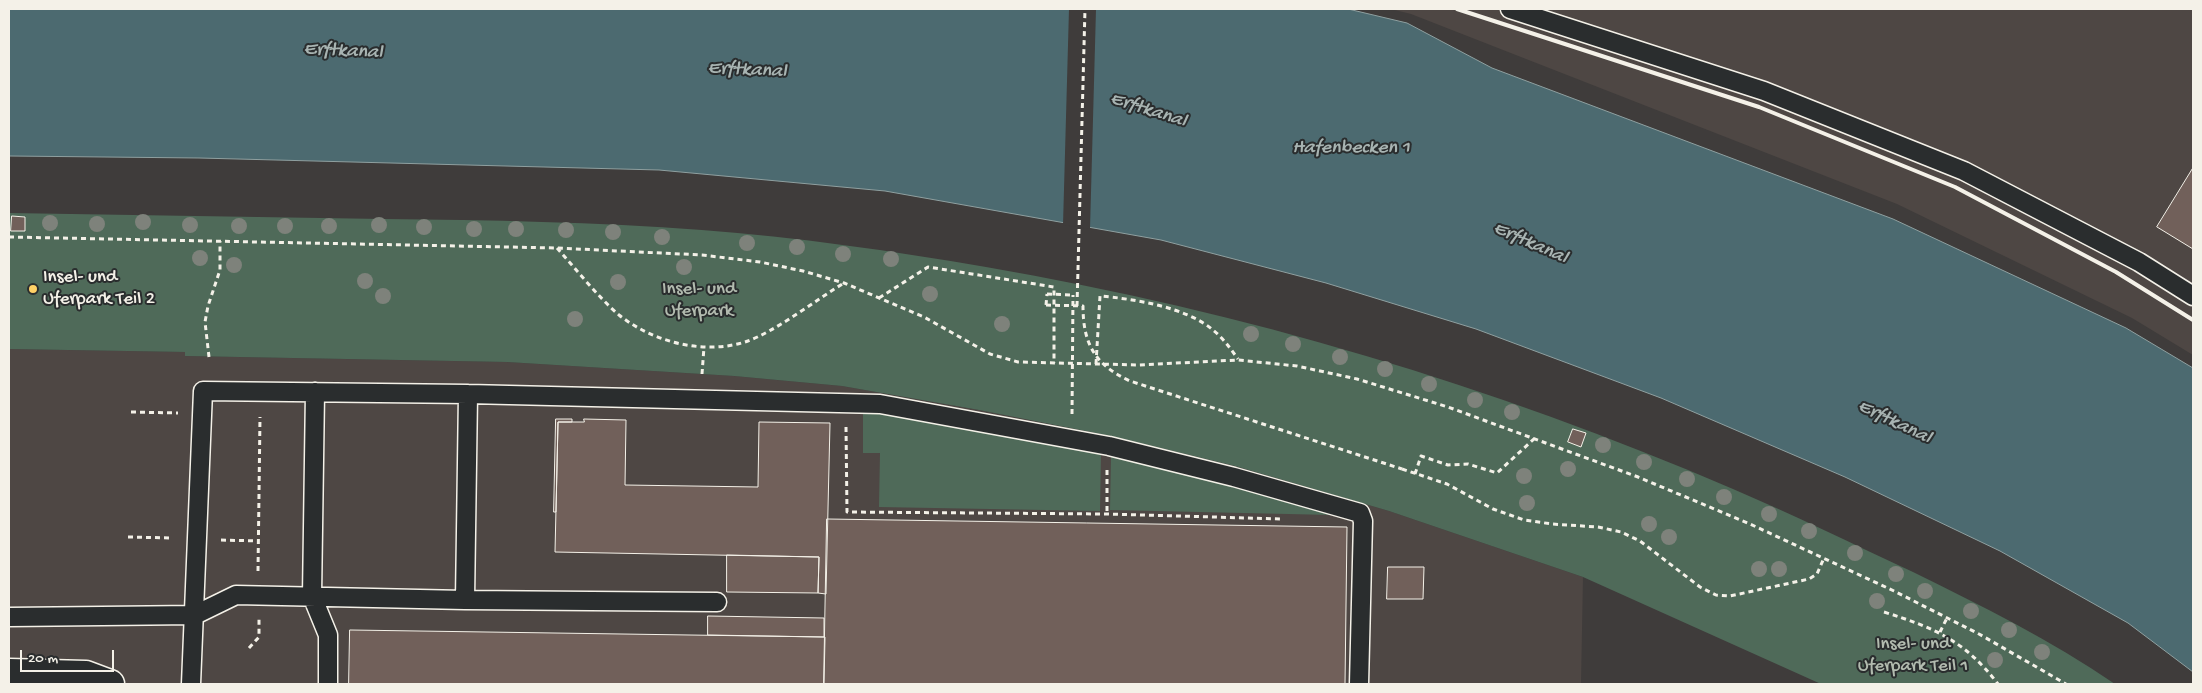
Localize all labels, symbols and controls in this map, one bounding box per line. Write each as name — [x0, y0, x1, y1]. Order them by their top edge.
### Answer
water label: Erftkanal — [303, 38, 383, 66]
water label: Erftkanal — [707, 57, 787, 85]
water label: Erftkanal — [1107, 87, 1189, 135]
water label: Hafenbecken 1 — [1292, 137, 1410, 161]
water label: Erftkanal — [1489, 217, 1571, 271]
place label: Insel- und Uferpark Teil 2 — [43, 267, 155, 311]
park label: Insel- und Uferpark — [662, 279, 736, 323]
marker: Insel- und Uferpark Teil 2 — [27, 283, 39, 295]
water label: Erftkanal — [1853, 395, 1935, 451]
park label: Insel- und Uferpark Teil 1 — [1858, 634, 1968, 678]
scale bar — [22, 640, 116, 672]
text: 20 m — [28, 650, 58, 668]

